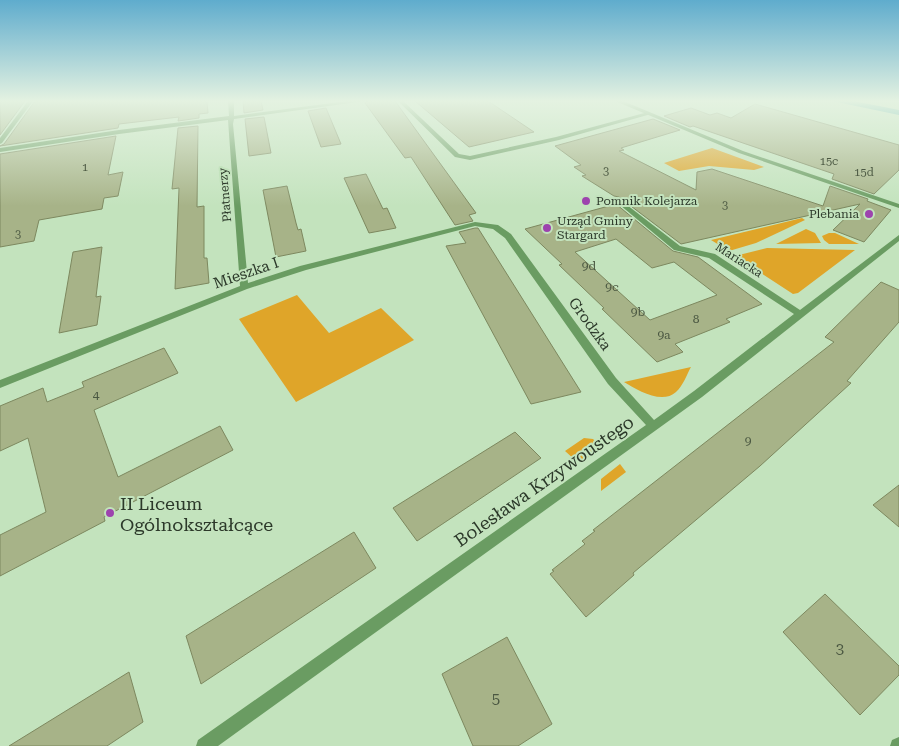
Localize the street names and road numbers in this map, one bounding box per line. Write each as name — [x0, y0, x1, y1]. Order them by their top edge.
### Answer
street label: Płatnerzy — [216, 166, 234, 223]
street label: Mariacka — [713, 240, 766, 281]
street label: Mieszka I — [211, 253, 281, 293]
street label: Grodzka — [565, 294, 615, 354]
street label: Bolesława Krzywoustego — [450, 411, 638, 551]

